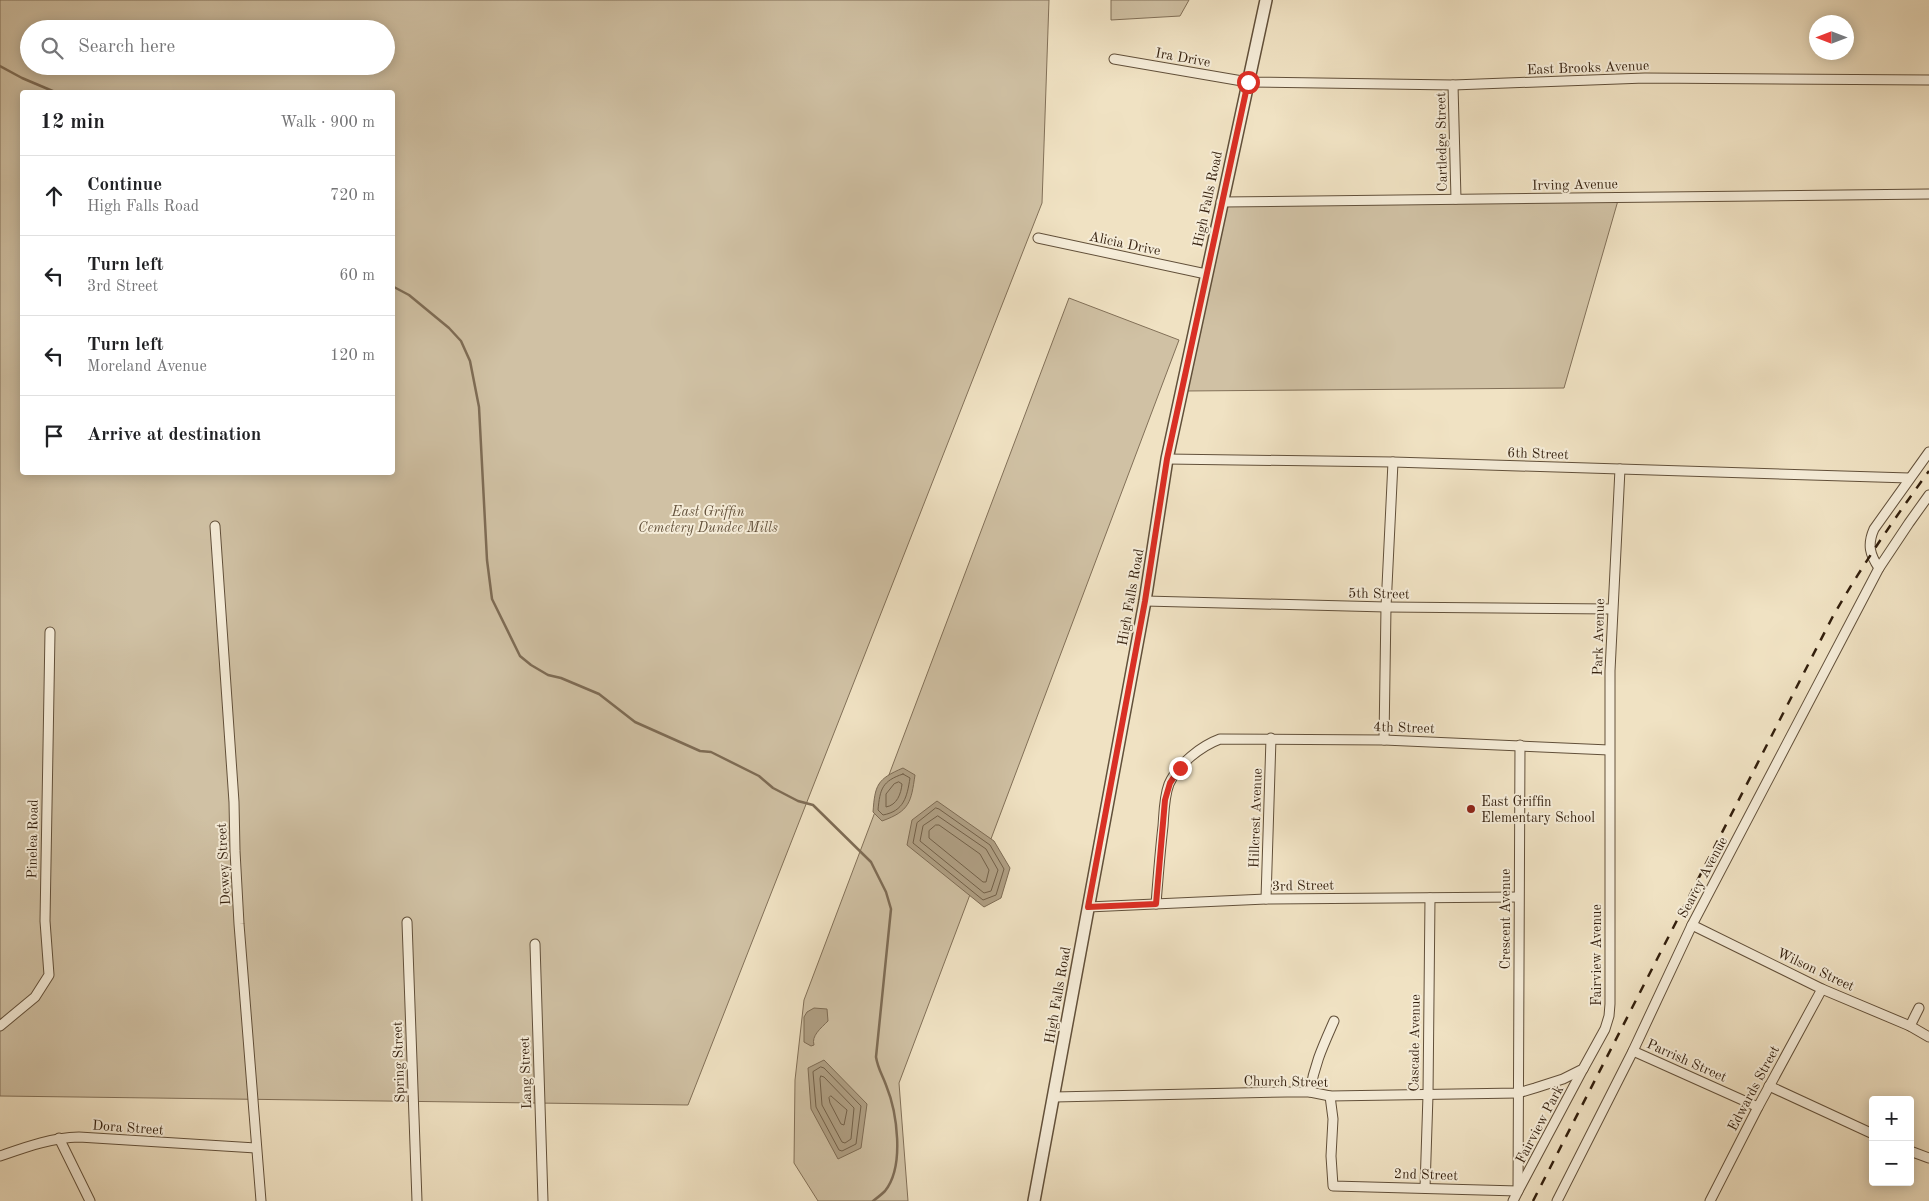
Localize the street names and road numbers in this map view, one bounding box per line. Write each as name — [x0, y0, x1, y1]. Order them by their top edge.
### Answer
street label: Ira Drive — [1154, 46, 1211, 70]
street label: East Brooks Avenue — [1527, 59, 1649, 77]
street label: Cartledge Street — [1434, 92, 1450, 192]
street label: High Falls Road — [1191, 150, 1225, 249]
street label: Irving Avenue — [1532, 177, 1618, 193]
street label: Alicia Drive — [1088, 230, 1162, 258]
street label: 6th Street — [1507, 446, 1569, 462]
street label: High Falls Road — [1116, 548, 1146, 647]
street label: 5th Street — [1348, 586, 1410, 602]
street label: Park Avenue — [1591, 598, 1607, 676]
street label: 4th Street — [1373, 720, 1435, 736]
street label: Hillcrest Avenue — [1247, 768, 1265, 868]
street label: Pinelea Road — [25, 799, 41, 879]
street label: Dewey Street — [215, 822, 233, 905]
street label: Searcy Avenue — [1676, 835, 1730, 920]
street label: Crescent Avenue — [1499, 868, 1513, 970]
street label: 3rd Street — [1272, 878, 1334, 894]
street label: Fairview Avenue — [1590, 904, 1604, 1006]
street label: High Falls Road — [1043, 946, 1073, 1045]
street label: Wilson Street — [1775, 946, 1856, 994]
street label: Cascade Avenue — [1407, 994, 1423, 1092]
street label: Spring Street — [391, 1021, 407, 1103]
street label: Lang Street — [518, 1036, 534, 1109]
street label: Parrish Street — [1645, 1037, 1729, 1085]
street label: Edwards Street — [1726, 1043, 1782, 1133]
street label: Church Street — [1243, 1074, 1329, 1090]
street label: Fairview Park — [1513, 1083, 1566, 1166]
street label: Dora Street — [92, 1119, 164, 1137]
street label: 2nd Street — [1394, 1167, 1458, 1183]

